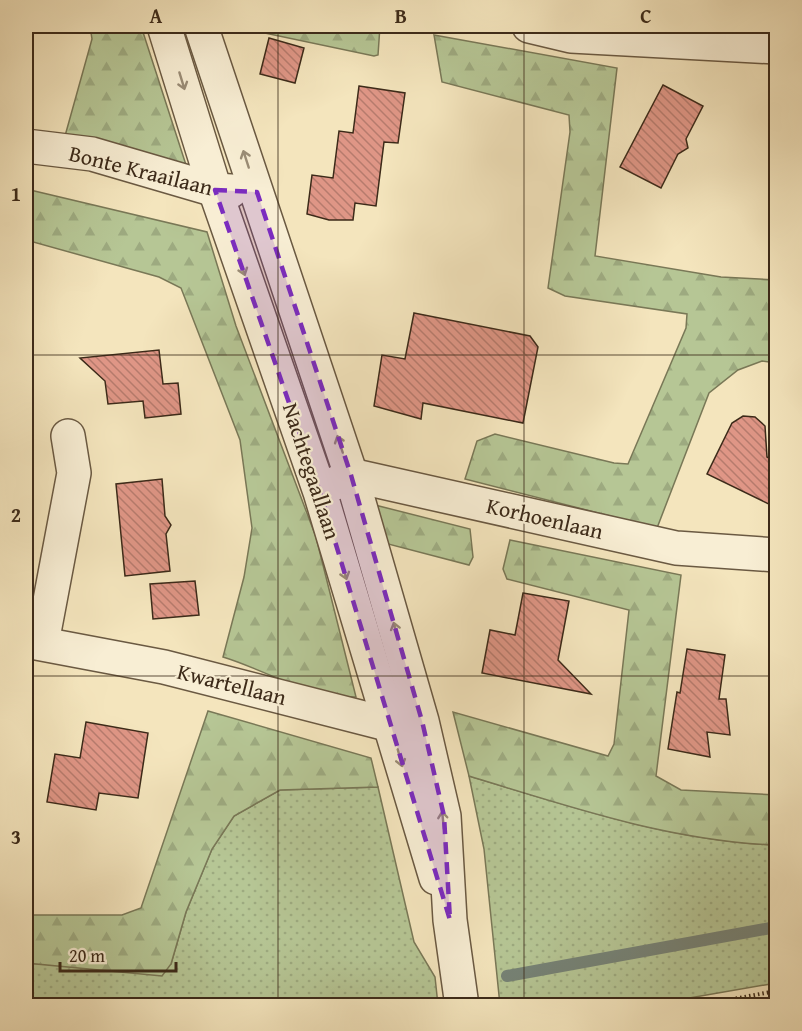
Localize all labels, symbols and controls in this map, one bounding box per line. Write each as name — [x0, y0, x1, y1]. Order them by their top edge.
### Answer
text: A — [150, 1, 163, 30]
text: B — [395, 1, 407, 30]
text: C — [640, 1, 652, 30]
one-way arrow — [177, 71, 188, 90]
street label: Bonte Kraailaan — [66, 137, 217, 203]
one-way arrow — [240, 150, 251, 169]
text: 1 — [11, 179, 21, 208]
one-way arrow — [237, 257, 248, 276]
street label: Nachtegaallaan — [275, 399, 349, 544]
one-way arrow — [334, 435, 345, 454]
street label: Korhoenlaan — [483, 489, 607, 547]
text: 2 — [11, 500, 21, 529]
one-way arrow — [339, 561, 350, 580]
one-way arrow — [389, 622, 401, 641]
street label: Kwartellaan — [174, 655, 291, 713]
one-way arrow — [395, 748, 407, 767]
one-way arrow — [438, 810, 449, 830]
text: 3 — [11, 822, 21, 851]
scale bar — [60, 935, 176, 973]
text: 20 m — [69, 942, 105, 969]

